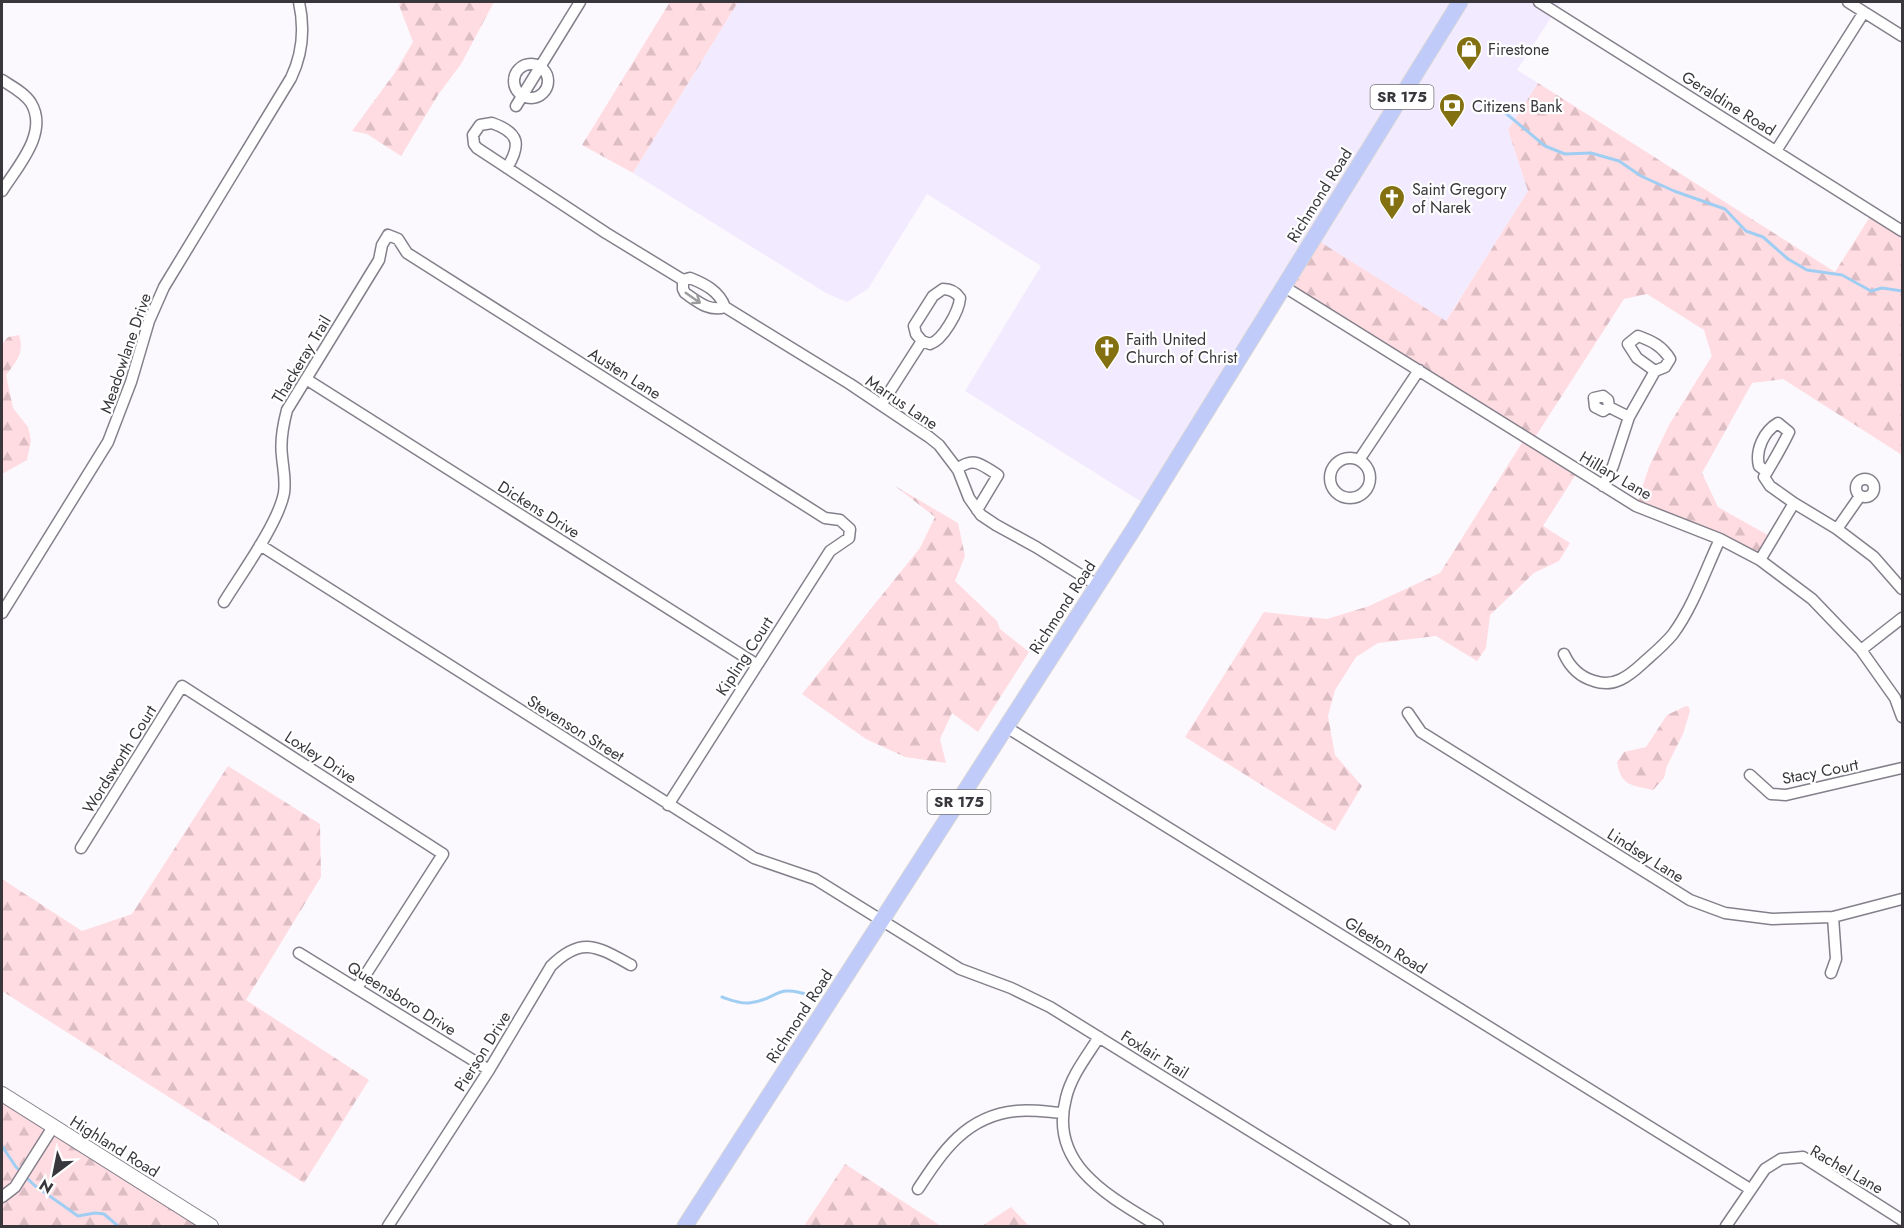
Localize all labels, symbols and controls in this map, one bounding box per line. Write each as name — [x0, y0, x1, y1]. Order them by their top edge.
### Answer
shop icon: Firestone — [1454, 34, 1484, 72]
place label: Firestone — [1488, 38, 1549, 61]
street label: Geraldine Road — [1677, 65, 1780, 141]
road number: SR 175 — [1370, 85, 1434, 109]
bank icon: Citizens Bank — [1437, 91, 1467, 129]
place label: Citizens Bank — [1472, 95, 1563, 118]
street label: Richmond Road — [1281, 144, 1358, 247]
place label: Saint Gregory of Narek — [1412, 178, 1507, 219]
church icon: Saint Gregory of Narek — [1377, 183, 1407, 221]
street label: Meadowlane Drive — [94, 290, 157, 416]
one-way arrow — [685, 292, 701, 304]
street label: Thackeray Trail — [266, 311, 337, 407]
place label: Faith United Church of Christ — [1126, 328, 1237, 369]
church icon: Faith United Church of Christ — [1092, 333, 1122, 371]
street label: Austen Lane — [584, 342, 666, 405]
street label: Marrus Lane — [861, 370, 942, 435]
street label: Hillary Lane — [1575, 445, 1656, 505]
street label: Dickens Drive — [493, 475, 584, 544]
street label: Richmond Road — [1024, 556, 1101, 658]
street label: Kipling Court — [710, 612, 779, 700]
street label: Stevenson Street — [523, 689, 629, 768]
street label: Wordsworth Court — [77, 701, 162, 818]
street label: Loxley Drive — [280, 726, 361, 789]
street label: Stacy Court — [1780, 753, 1860, 790]
road number: SR 175 — [928, 790, 990, 814]
street label: Lindsey Lane — [1603, 823, 1689, 888]
street label: Gleeton Road — [1340, 911, 1431, 980]
street label: Queensboro Drive — [343, 956, 461, 1041]
street label: Richmond Road — [761, 965, 838, 1067]
street label: Pierson Drive — [449, 1007, 516, 1096]
street label: Foxlair Trail — [1117, 1025, 1193, 1084]
street label: Highland Road — [66, 1110, 164, 1183]
street label: Rachel Lane — [1806, 1139, 1888, 1200]
north arrow — [24, 1144, 84, 1204]
text: N — [35, 1173, 58, 1199]

